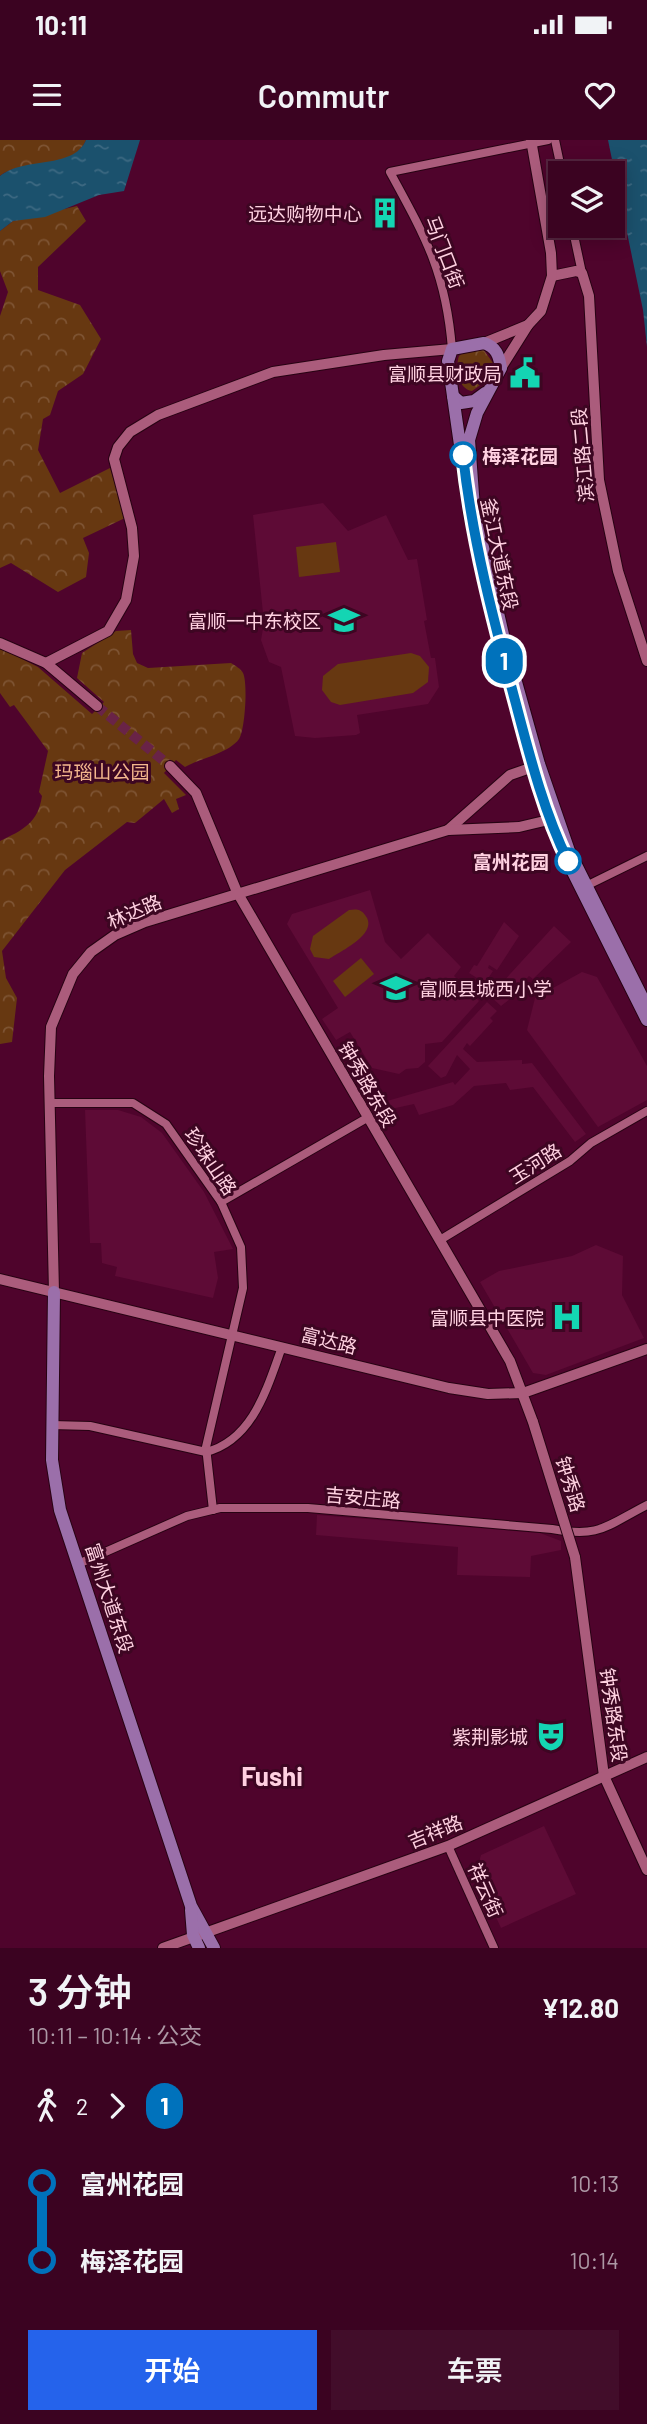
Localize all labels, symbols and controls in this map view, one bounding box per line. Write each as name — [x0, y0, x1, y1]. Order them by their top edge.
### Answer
text: 10:11 — [35, 9, 87, 40]
icon: menu — [28, 76, 66, 114]
text: Commutr — [258, 76, 389, 114]
icon: heart — [581, 76, 619, 114]
map controls — [548, 161, 625, 238]
button: layers — [548, 161, 625, 238]
building icon: 远达购物中心 — [368, 196, 402, 230]
place label: 远达购物中心 — [248, 202, 362, 225]
street label: 马门口街 — [421, 212, 469, 292]
public building icon: 富顺县财政局 — [508, 356, 542, 390]
place label: 富顺县财政局 — [388, 362, 502, 385]
street label: 滨江路二段 — [566, 407, 598, 503]
marker: 梅泽花园 — [450, 442, 476, 468]
place label: 梅泽花园 — [482, 444, 558, 467]
street label: 釜江大道东段 — [477, 496, 523, 612]
school or university icon: 富顺一中东校区 — [327, 603, 361, 637]
place label: 富顺一中东校区 — [188, 609, 321, 632]
line badge: 1 — [481, 638, 527, 684]
text: 1 — [500, 646, 508, 675]
park label: 玛瑙山公园 — [54, 760, 150, 783]
marker: 富州花园 — [555, 848, 581, 874]
place label: 富州花园 — [473, 850, 549, 873]
street label: 林达路 — [103, 889, 165, 933]
school or university icon: 富顺县城西小学 — [379, 971, 413, 1005]
place label: 富顺县城西小学 — [419, 977, 552, 1000]
street label: 钟秀路东段 — [334, 1037, 402, 1131]
street label: 珍珠山路 — [180, 1123, 242, 1199]
street label: 玉河路 — [505, 1138, 565, 1188]
hospital icon: 富顺县中医院 — [550, 1300, 584, 1334]
place label: 富顺县中医院 — [430, 1306, 544, 1329]
street label: 富达路 — [299, 1322, 359, 1358]
street label: 钟秀路 — [552, 1453, 590, 1515]
street label: 吉安庄路 — [324, 1482, 402, 1512]
street label: 富州大道东段 — [81, 1540, 139, 1656]
street label: 钟秀路东段 — [596, 1666, 632, 1764]
theatre icon: 紫荆影城 — [534, 1719, 568, 1753]
place label: 紫荆影城 — [452, 1725, 528, 1748]
district label: Fushi — [241, 1760, 303, 1791]
street label: 吉祥路 — [404, 1810, 466, 1852]
street label: 祥云街 — [464, 1859, 508, 1921]
text: 3 分钟 — [28, 1968, 132, 2014]
text: ¥12.80 — [541, 1992, 619, 2023]
text: 10:11 – 10:14 · 公交 — [28, 2021, 202, 2049]
icon: walk — [28, 2087, 66, 2125]
icon: forward — [98, 2087, 136, 2125]
text: 1 — [160, 2091, 169, 2120]
text: 2 — [76, 2092, 88, 2120]
text: 富州花园 — [80, 2168, 184, 2199]
text: 10:13 — [570, 2169, 619, 2197]
text: 梅泽花园 — [80, 2245, 184, 2276]
text: 10:14 — [569, 2246, 619, 2274]
button: 开始 — [28, 2330, 317, 2410]
button: 车票 — [331, 2330, 619, 2410]

